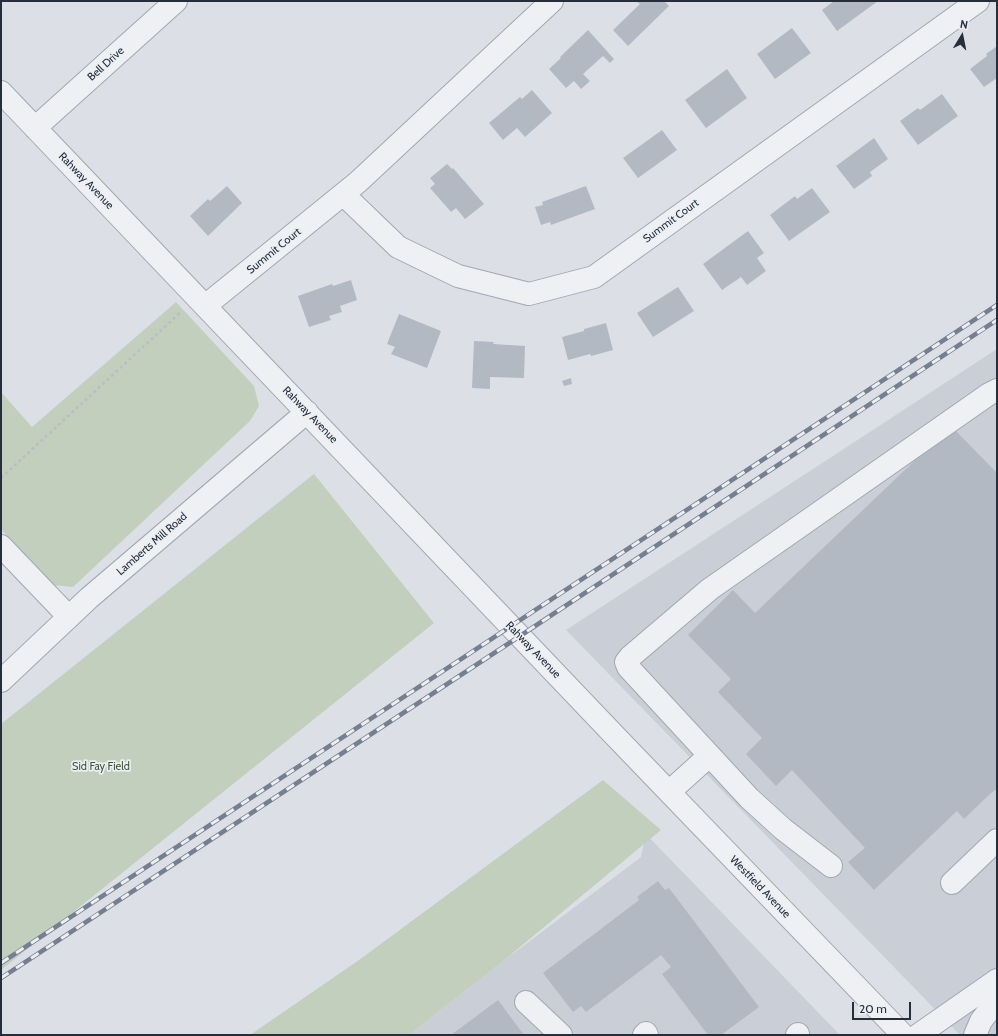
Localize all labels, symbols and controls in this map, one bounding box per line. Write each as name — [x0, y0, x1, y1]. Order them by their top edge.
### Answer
north arrow — [942, 16, 982, 56]
text: N — [959, 17, 969, 32]
street label: Bell Drive — [85, 44, 127, 84]
street label: Rahway Avenue — [56, 150, 116, 212]
street label: Summit Court — [641, 196, 701, 246]
street label: Summit Court — [244, 225, 304, 277]
street label: Rahway Avenue — [280, 384, 340, 446]
street label: Lamberts Mill Road — [114, 510, 190, 578]
street label: Rahway Avenue — [503, 619, 563, 681]
park label: Sid Fay Field — [72, 760, 130, 774]
street label: Westfield Avenue — [727, 853, 793, 921]
scale bar — [854, 994, 913, 1020]
text: 20 m — [859, 1001, 887, 1016]

